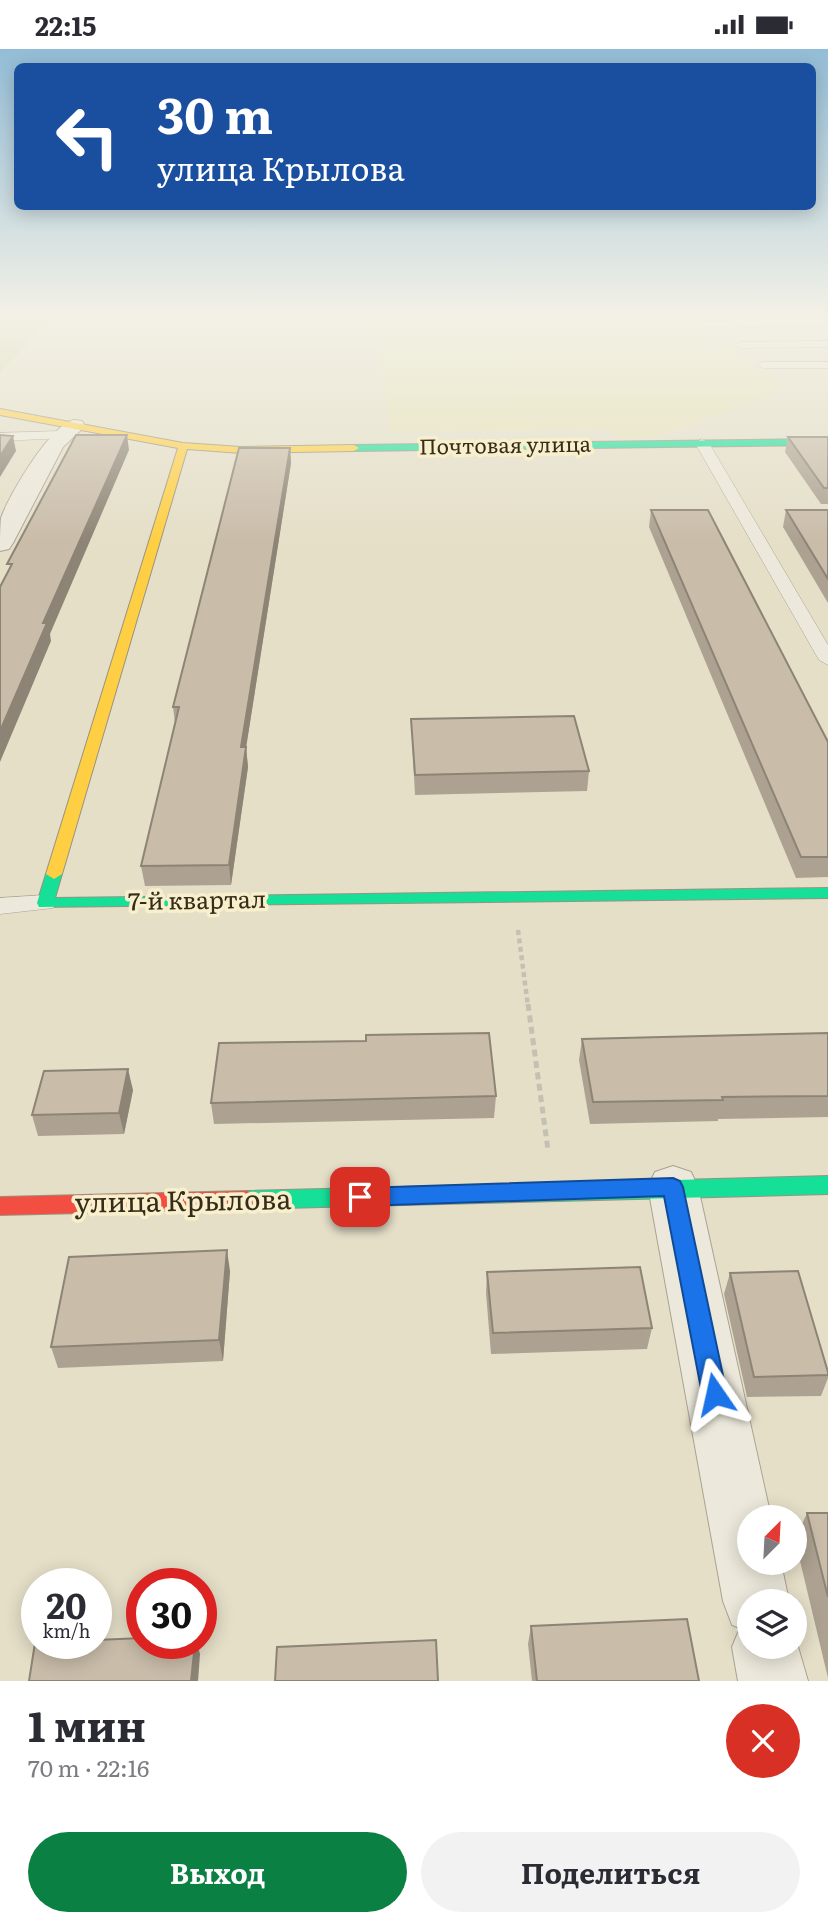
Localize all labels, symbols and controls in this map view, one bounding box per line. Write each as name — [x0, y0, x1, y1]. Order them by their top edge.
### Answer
text: 22:15 — [35, 5, 96, 44]
text: 30 m — [157, 76, 273, 149]
icon: left — [42, 91, 133, 182]
text: улица Крылова — [157, 143, 405, 191]
street label: Почтовая улица — [419, 426, 592, 460]
street label: 7-й квартал — [128, 880, 266, 917]
pin — [330, 1167, 390, 1227]
street label: улица Крылова — [74, 1176, 292, 1222]
icon: arrive — [341, 1178, 379, 1216]
position arrow — [678, 1357, 752, 1431]
north arrow — [737, 1505, 807, 1575]
map controls — [737, 1505, 807, 1659]
speed limit sign: 30 — [126, 1568, 217, 1659]
text: 20 — [46, 1578, 87, 1630]
button: layers — [737, 1589, 807, 1659]
text: km/h — [43, 1617, 90, 1644]
text: 1 мин — [28, 1693, 146, 1755]
button: close — [726, 1704, 800, 1778]
text: 70 m · 22:16 — [28, 1750, 149, 1784]
button: Выход — [28, 1832, 407, 1912]
button: Поделиться — [421, 1832, 800, 1912]

